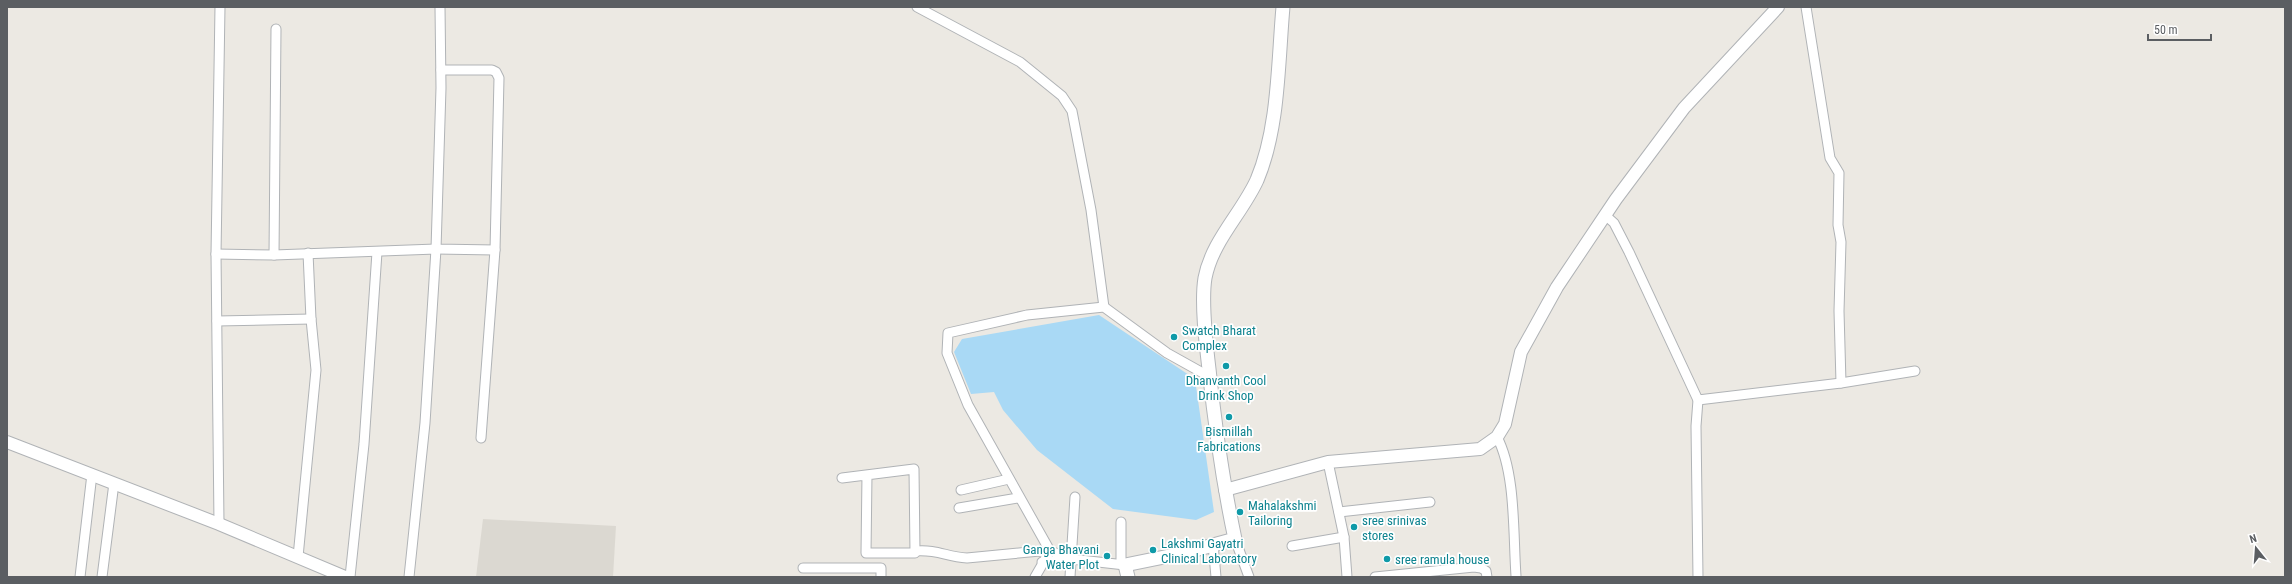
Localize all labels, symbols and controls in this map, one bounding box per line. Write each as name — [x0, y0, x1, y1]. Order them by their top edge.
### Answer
scale bar — [2148, 16, 2211, 42]
text: 50 m — [2154, 23, 2178, 37]
place label: Swatch Bharat Complex — [1182, 323, 1256, 353]
marker: Swatch Bharat Complex — [1169, 332, 1179, 342]
marker: Dhanvanth Cool Drink Shop — [1221, 361, 1231, 371]
place label: Dhanvanth Cool Drink Shop — [1186, 373, 1266, 403]
marker: Bismillah Fabrications — [1224, 412, 1234, 422]
place label: Bismillah Fabrications — [1197, 424, 1261, 454]
place label: Mahalakshmi Tailoring — [1248, 498, 1317, 528]
marker: Mahalakshmi Tailoring — [1235, 507, 1245, 517]
place label: sree srinivas stores — [1362, 513, 1427, 543]
marker: sree srinivas stores — [1349, 522, 1359, 532]
north arrow — [2236, 528, 2276, 568]
text: N — [2248, 532, 2259, 546]
place label: Lakshmi Gayatri Clinical Laboratory — [1161, 536, 1257, 566]
place label: Ganga Bhavani Water Plot — [1023, 542, 1099, 572]
marker: Lakshmi Gayatri Clinical Laboratory — [1148, 545, 1158, 555]
marker: Ganga Bhavani Water Plot — [1102, 551, 1112, 561]
place label: sree ramula house — [1395, 552, 1489, 567]
marker: sree ramula house — [1382, 554, 1392, 564]

